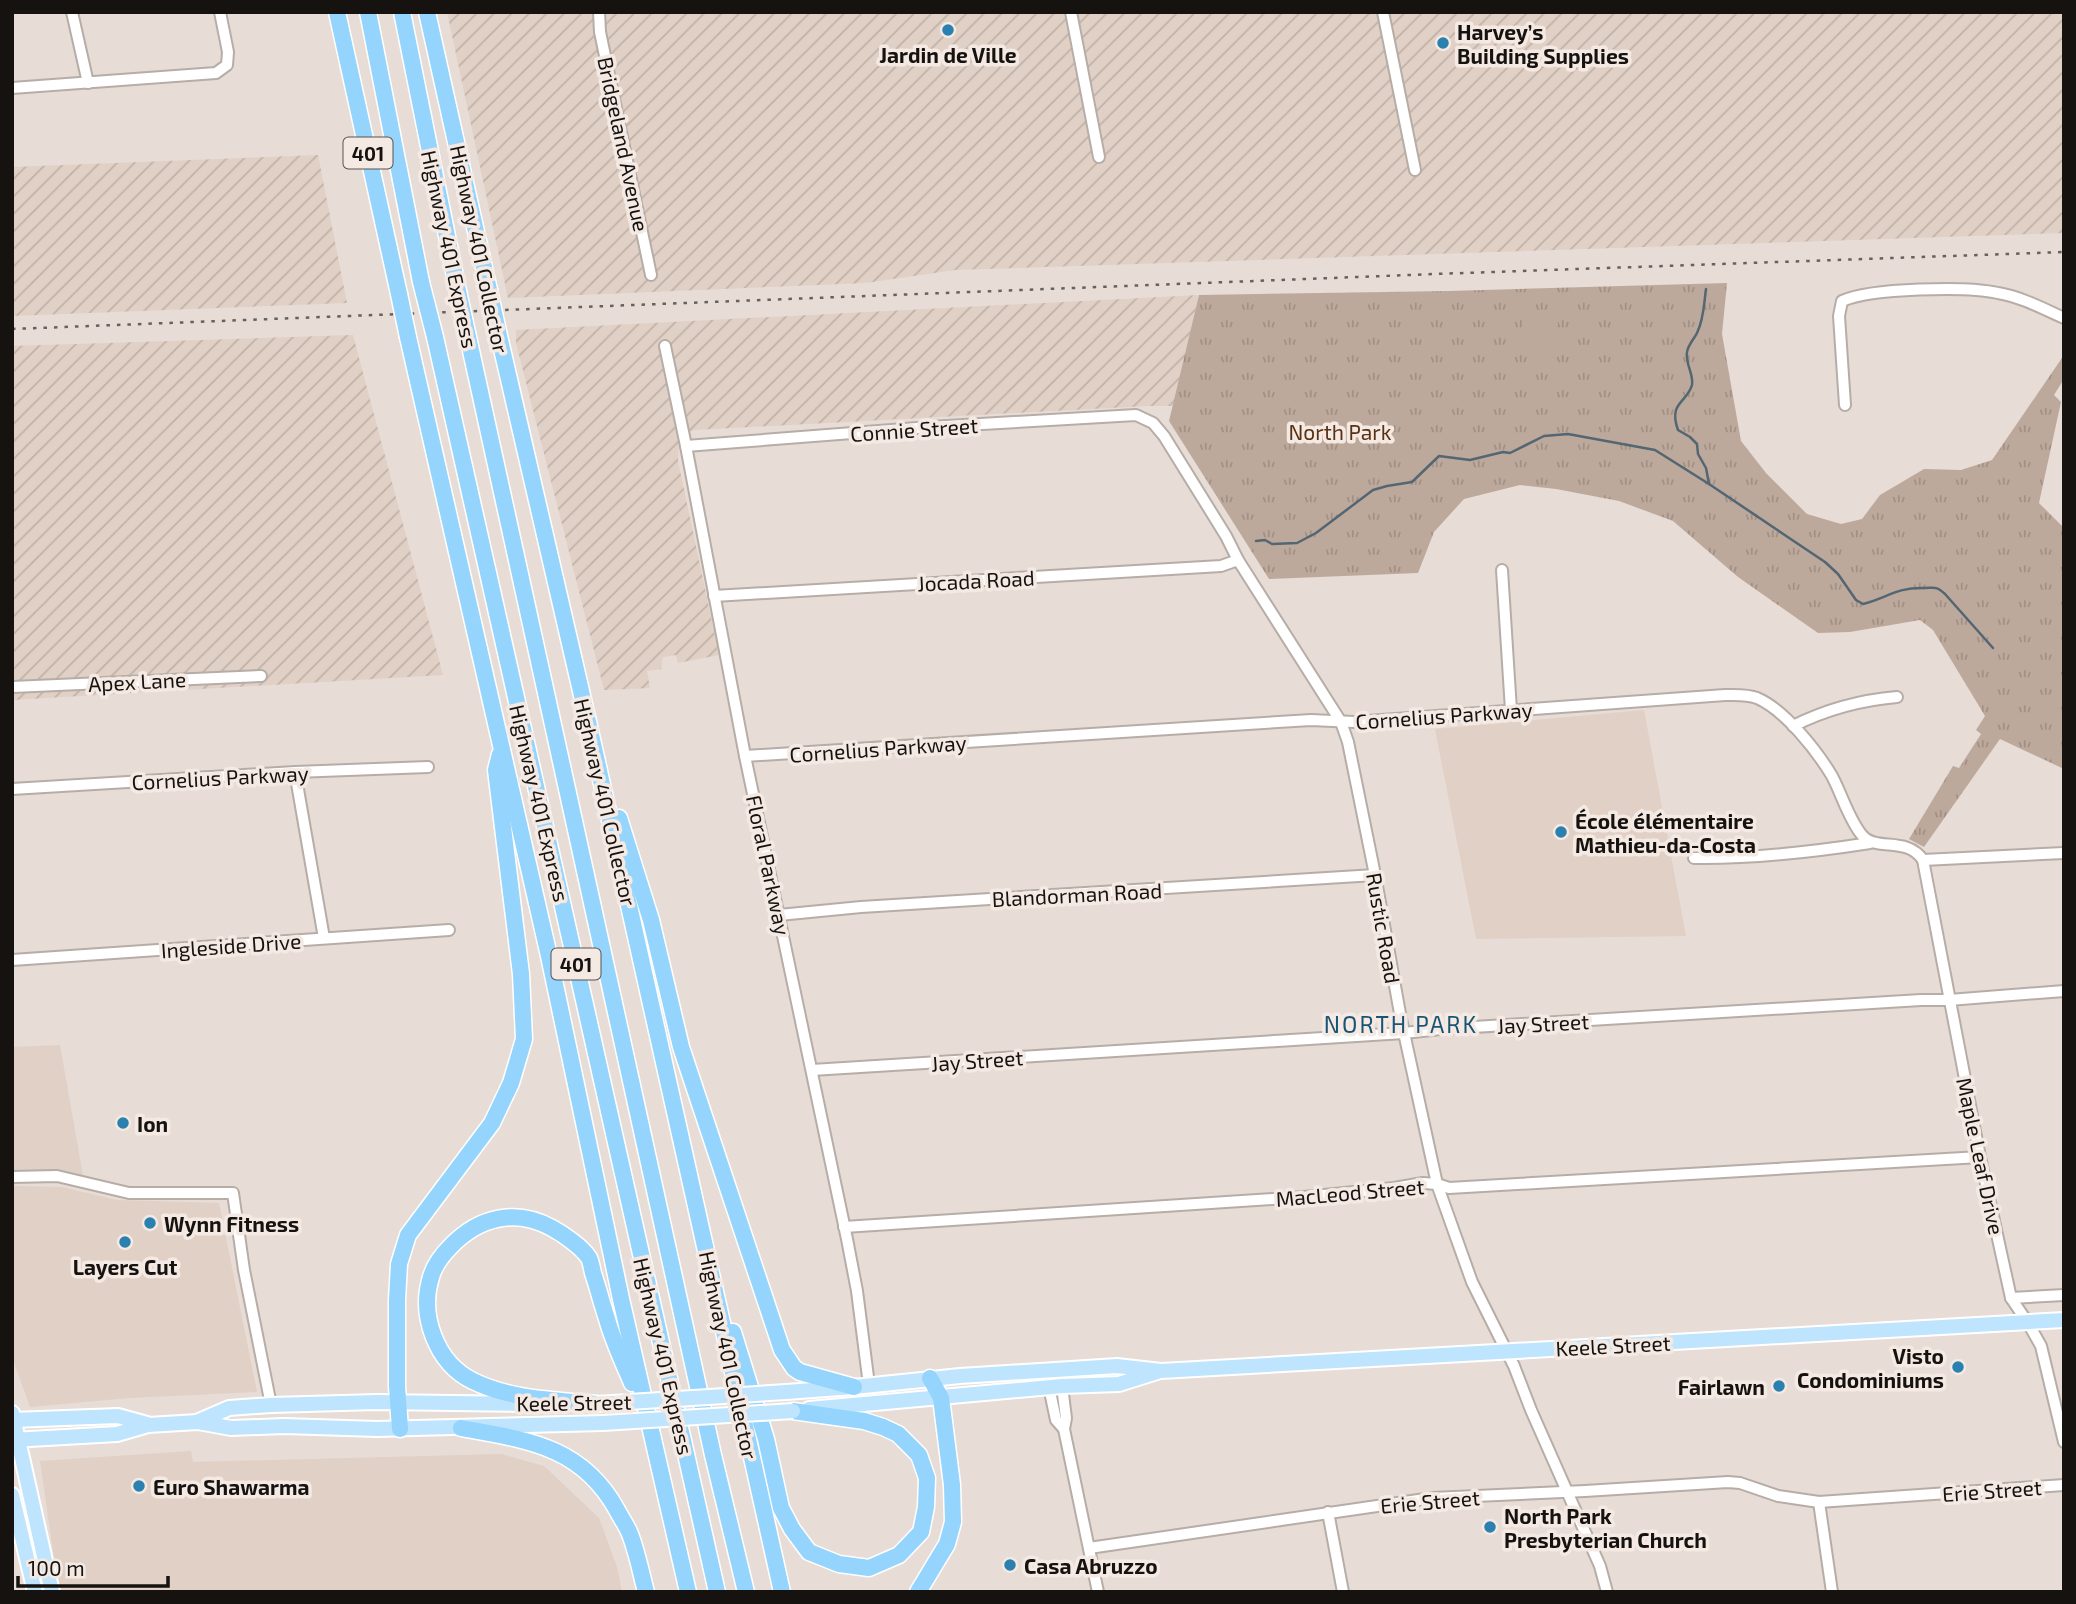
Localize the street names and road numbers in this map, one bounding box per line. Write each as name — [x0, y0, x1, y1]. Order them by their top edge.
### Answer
street label: Bridgeland Avenue — [593, 54, 655, 234]
road number: 401 — [344, 138, 392, 168]
street label: Highway 401 Collector — [446, 143, 514, 356]
street label: Highway 401 Express — [417, 148, 483, 350]
street label: Connie Street — [849, 412, 979, 446]
street label: Jocada Road — [917, 564, 1035, 596]
street label: Apex Lane — [87, 666, 187, 696]
street label: Highway 401 Collector — [570, 696, 642, 909]
street label: Cornelius Parkway — [1355, 696, 1533, 734]
street label: Highway 401 Express — [505, 702, 575, 904]
street label: Cornelius Parkway — [789, 729, 967, 767]
street label: Cornelius Parkway — [131, 760, 309, 794]
street label: Floral Parkway — [742, 793, 796, 937]
street label: Rustic Road — [1362, 871, 1406, 985]
street label: Blandorman Road — [991, 877, 1163, 911]
street label: Ingleside Drive — [160, 928, 302, 962]
road number: 401 — [552, 948, 600, 980]
street label: Jay Street — [1496, 1008, 1590, 1038]
street label: Jay Street — [930, 1044, 1024, 1076]
street label: Maple Leaf Drive — [1952, 1075, 2010, 1237]
street label: MacLeod Street — [1275, 1173, 1425, 1211]
street label: Highway 401 Collector — [695, 1249, 763, 1462]
street label: Highway 401 Express — [629, 1255, 699, 1457]
street label: Keele Street — [1555, 1330, 1671, 1360]
street label: Keele Street — [516, 1388, 632, 1416]
street label: Erie Street — [1941, 1474, 2043, 1506]
street label: Erie Street — [1379, 1484, 1481, 1518]

